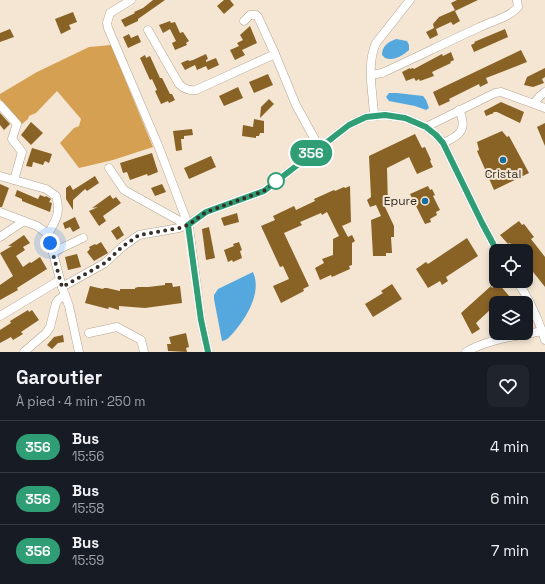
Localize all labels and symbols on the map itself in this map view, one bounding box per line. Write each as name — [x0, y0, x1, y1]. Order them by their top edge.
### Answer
line badge: 356 — [288, 140, 334, 166]
marker: Cristal — [498, 155, 508, 165]
place label: Cristal — [485, 166, 521, 182]
unlabelled marker — [267, 172, 285, 190]
place label: Epure — [384, 193, 417, 209]
marker: Epure — [420, 196, 430, 206]
your location — [40, 233, 60, 253]

